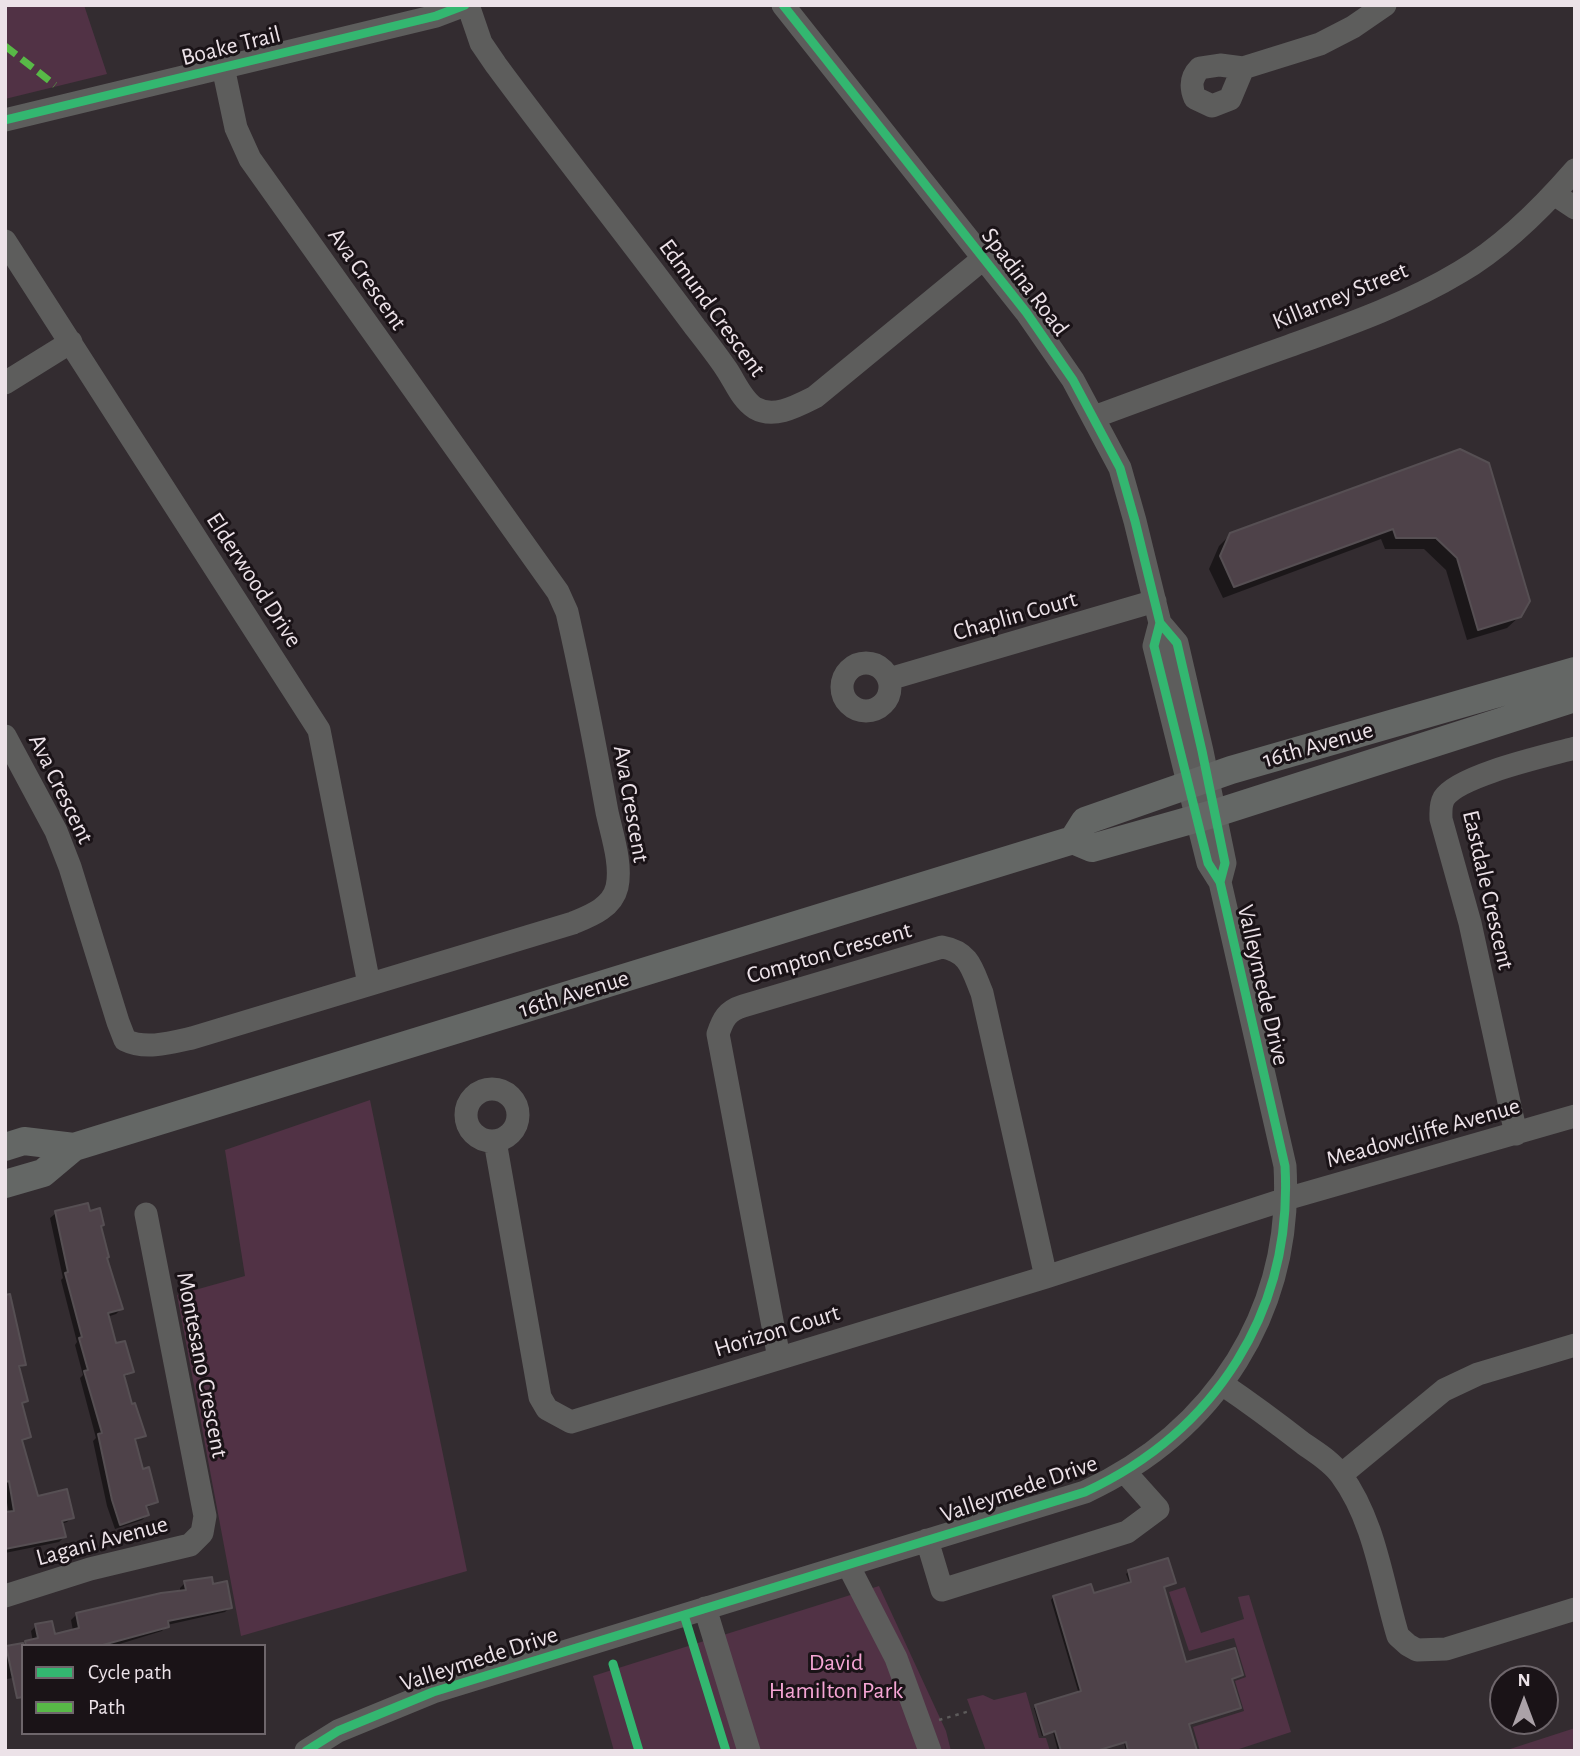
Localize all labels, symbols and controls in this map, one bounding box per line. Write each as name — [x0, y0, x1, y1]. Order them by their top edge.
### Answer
street label: Boake Trail — [178, 20, 284, 72]
street label: Ava Crescent — [321, 222, 413, 336]
street label: Spadina Road — [975, 222, 1075, 342]
street label: Edmund Crescent — [652, 233, 772, 383]
street label: Killarney Street — [1268, 256, 1412, 336]
street label: Elderwood Drive — [200, 507, 308, 653]
street label: Chaplin Court — [950, 585, 1080, 647]
street label: 16th Avenue — [1259, 716, 1377, 774]
street label: Ava Crescent — [22, 730, 100, 848]
street label: Ava Crescent — [607, 743, 655, 865]
street label: Eastdale Crescent — [1456, 807, 1520, 973]
street label: Valleymede Drive — [1231, 902, 1295, 1068]
street label: Compton Crescent — [743, 916, 915, 990]
street label: 16th Avenue — [515, 964, 633, 1024]
street label: Meadowcliffe Avenue — [1323, 1092, 1523, 1174]
street label: Montesano Crescent — [170, 1270, 234, 1460]
street label: Horizon Court — [711, 1298, 843, 1364]
street label: Valleymede Drive — [937, 1449, 1101, 1529]
street label: Lagani Avenue — [33, 1510, 171, 1572]
street label: Valleymede Drive — [396, 1620, 562, 1698]
legend — [21, 1644, 266, 1735]
park label: David Hamilton Park — [769, 1649, 903, 1705]
text: Cycle path — [88, 1662, 172, 1683]
north arrow — [1489, 1665, 1559, 1735]
text: N — [1517, 1671, 1531, 1690]
text: Path — [88, 1697, 126, 1718]

